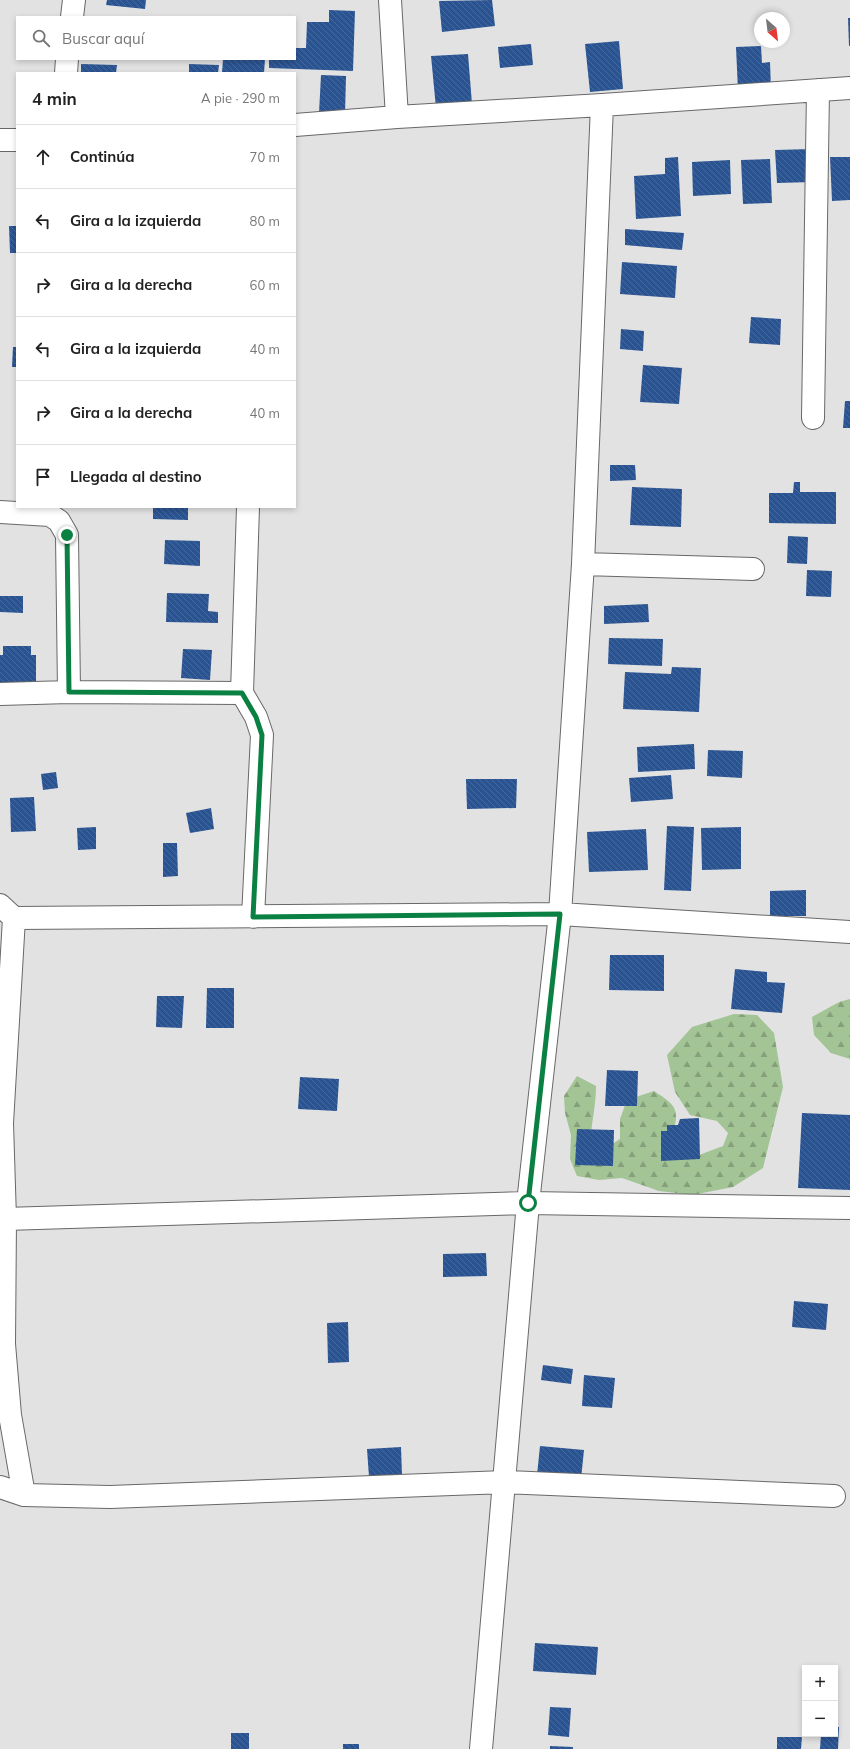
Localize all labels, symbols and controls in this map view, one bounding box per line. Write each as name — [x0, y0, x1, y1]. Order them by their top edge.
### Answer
north arrow — [754, 12, 790, 48]
search box — [16, 16, 296, 60]
icon: search — [30, 27, 52, 49]
text: Buscar aquí — [62, 29, 144, 48]
text: 4 min — [32, 88, 77, 109]
text: A pie · 290 m — [201, 90, 280, 106]
icon: ahead — [32, 146, 54, 168]
text: Continúa — [70, 147, 135, 166]
text: 70 m — [250, 149, 280, 165]
icon: left — [32, 210, 54, 232]
text: Gira a la izquierda — [70, 211, 201, 230]
text: 80 m — [250, 213, 280, 229]
icon: right — [32, 274, 54, 296]
text: Gira a la derecha — [70, 275, 192, 294]
text: 60 m — [250, 277, 280, 293]
icon: left — [32, 338, 54, 360]
text: Gira a la izquierda — [70, 339, 201, 358]
text: 40 m — [250, 341, 280, 357]
icon: right — [32, 402, 54, 424]
text: Gira a la derecha — [70, 403, 192, 422]
text: 40 m — [250, 405, 280, 421]
icon: arrive — [32, 466, 54, 488]
text: Llegada al destino — [70, 467, 202, 486]
route end — [58, 526, 76, 544]
route start — [519, 1194, 537, 1212]
map controls — [802, 1665, 838, 1737]
button: + — [802, 1665, 838, 1701]
button: − — [802, 1701, 838, 1737]

